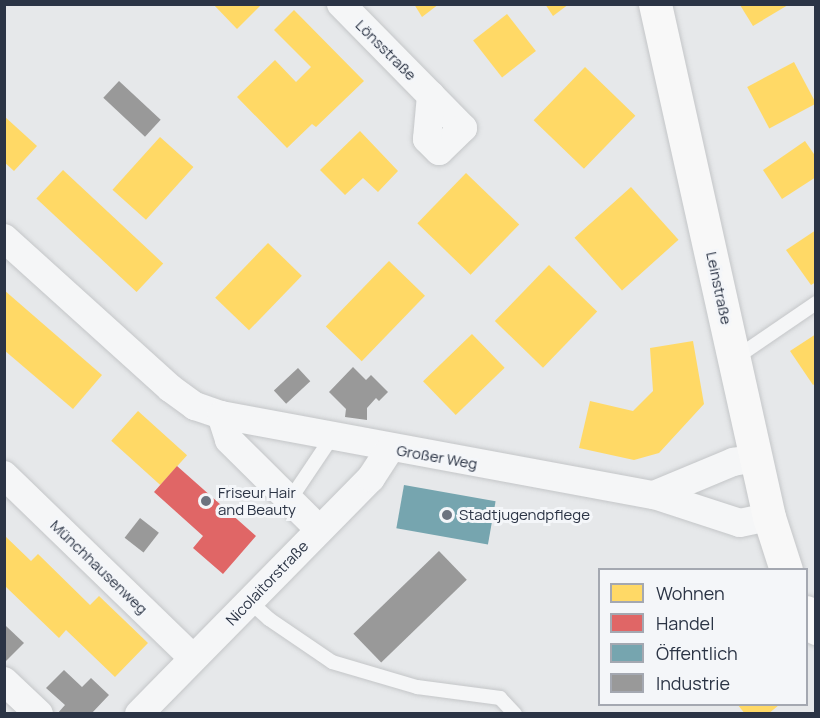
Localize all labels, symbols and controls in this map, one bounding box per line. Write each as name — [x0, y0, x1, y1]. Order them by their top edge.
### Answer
street label: Lönsstraße — [352, 16, 420, 84]
street label: Leinstraße — [703, 250, 735, 326]
street label: Großer Weg — [395, 441, 479, 473]
place label: Friseur Hair and Beauty — [218, 483, 296, 518]
marker: Friseur Hair and Beauty — [199, 494, 213, 508]
place label: Stadtjugendpflege — [459, 506, 590, 524]
marker: Stadtjugendpflege — [440, 508, 454, 522]
street label: Münchhausenweg — [47, 516, 151, 618]
street label: Nicolaitorstraße — [222, 537, 312, 629]
legend — [598, 568, 808, 706]
text: Wohnen — [656, 581, 725, 605]
text: Handel — [656, 611, 714, 635]
text: Öffentlich — [656, 641, 738, 665]
text: Industrie — [656, 671, 730, 695]

